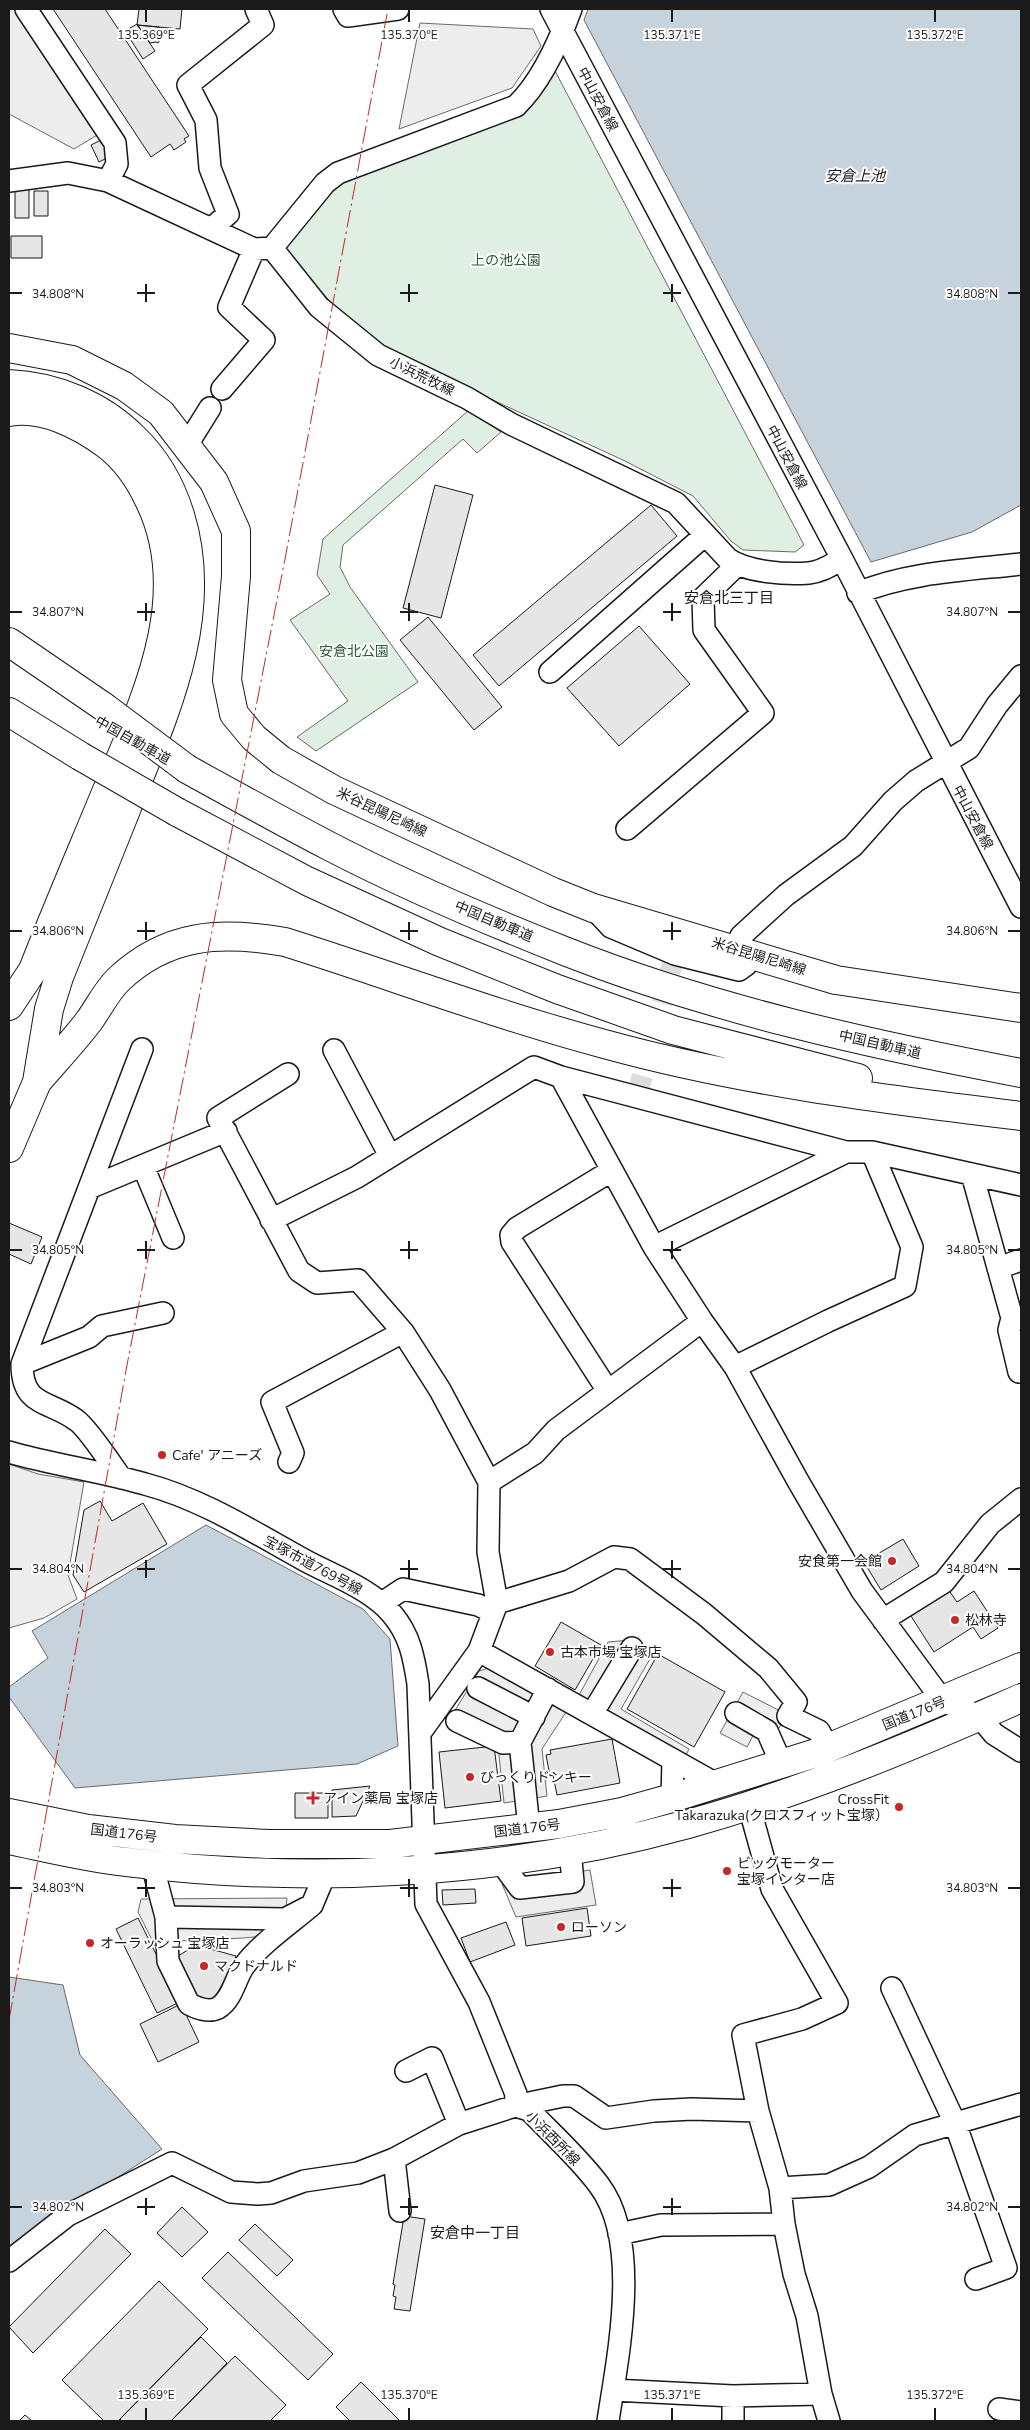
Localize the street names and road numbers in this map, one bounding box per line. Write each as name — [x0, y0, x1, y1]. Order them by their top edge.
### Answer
street label: 中山安倉線 — [573, 64, 622, 135]
street label: 小浜荒牧線 — [386, 353, 457, 400]
street label: 中山安倉線 — [762, 422, 811, 493]
street label: 中国自動車道 — [91, 712, 174, 769]
street label: 中山安倉線 — [948, 782, 997, 853]
street label: 米谷昆陽尼崎線 — [333, 783, 430, 842]
street label: 中国自動車道 — [451, 896, 536, 947]
street label: 米谷昆陽尼崎線 — [709, 933, 808, 980]
street label: 中国自動車道 — [837, 1026, 923, 1063]
street label: 宝塚市道769号線 — [260, 1531, 365, 1599]
street label: 国道176号 — [879, 1692, 949, 1735]
street label: 国道176号 — [493, 1815, 562, 1842]
street label: 国道176号 — [89, 1820, 158, 1847]
street label: 小浜西所線 — [521, 2107, 584, 2170]

